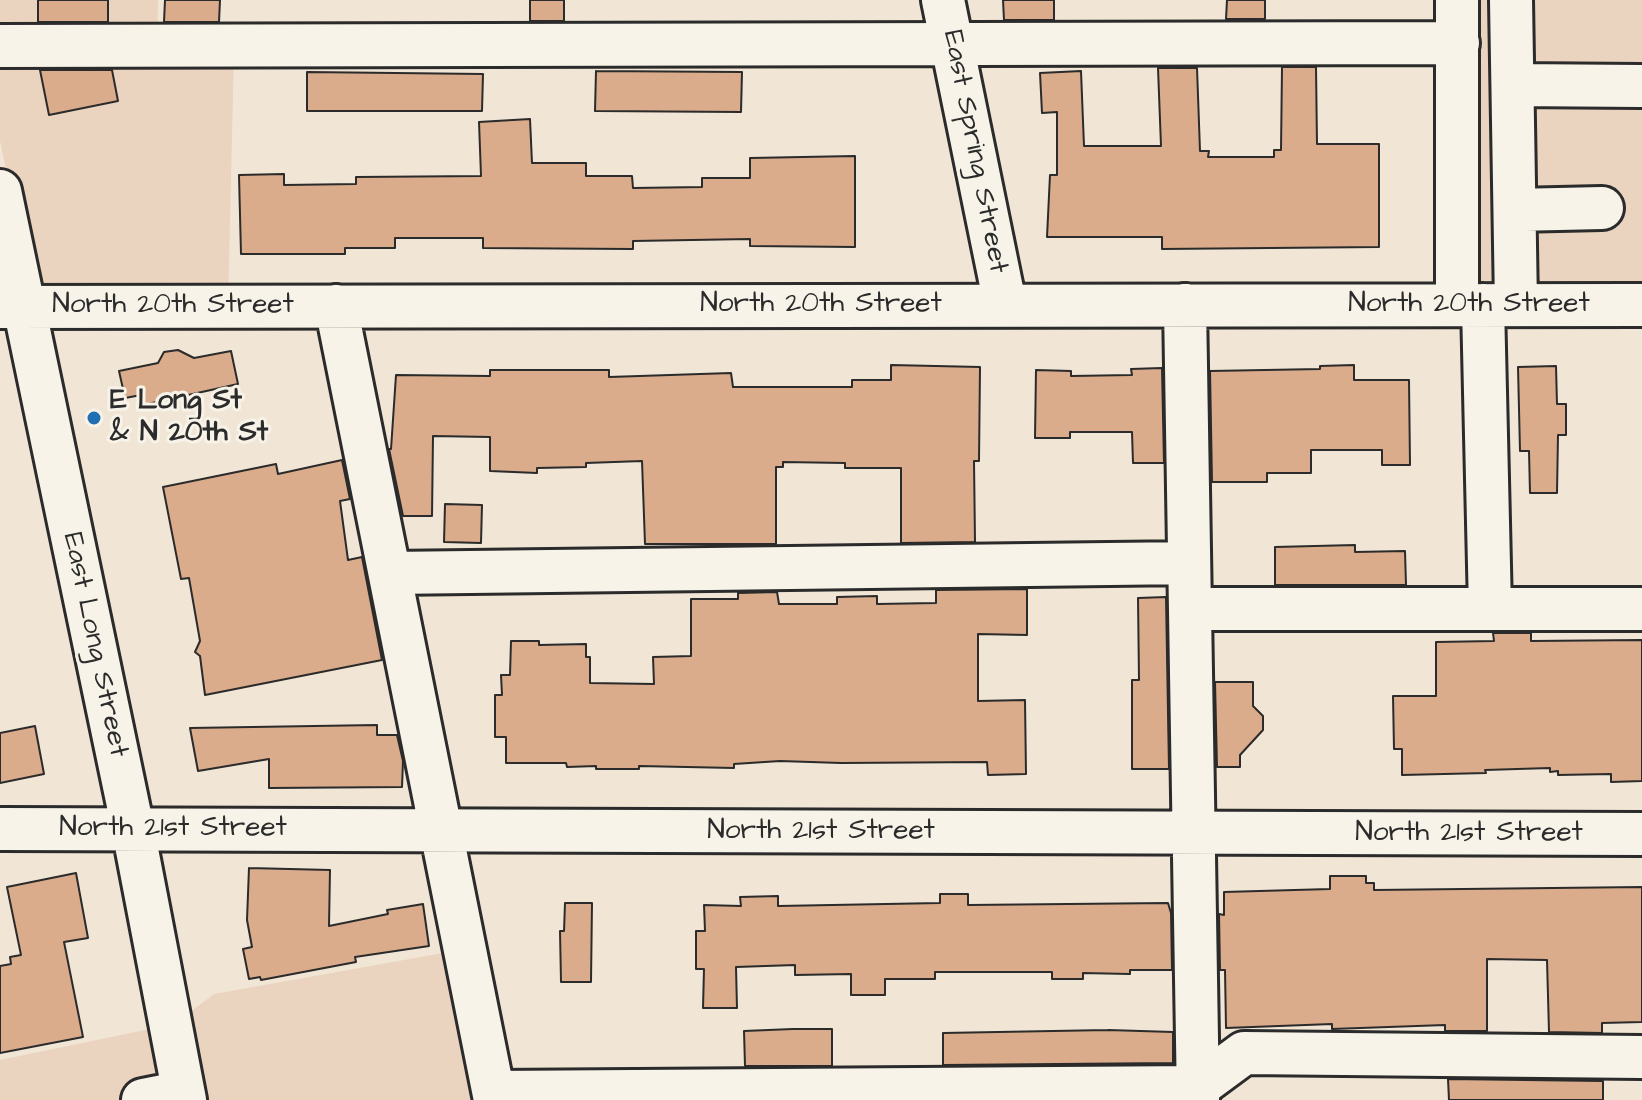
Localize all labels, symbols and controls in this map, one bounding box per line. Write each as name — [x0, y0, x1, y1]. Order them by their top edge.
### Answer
street label: East Spring Street — [934, 28, 1014, 276]
street label: North 20th Street — [700, 288, 942, 322]
street label: North 20th Street — [1348, 288, 1590, 322]
street label: North 20th Street — [52, 289, 294, 323]
place label: E Long St & N 20th St — [110, 385, 268, 451]
marker: E Long St & N 20th St — [85, 409, 103, 427]
street label: East Long Street — [54, 530, 134, 760]
street label: North 21st Street — [59, 812, 287, 846]
street label: North 21st Street — [707, 815, 935, 849]
street label: North 21st Street — [1355, 817, 1583, 851]

